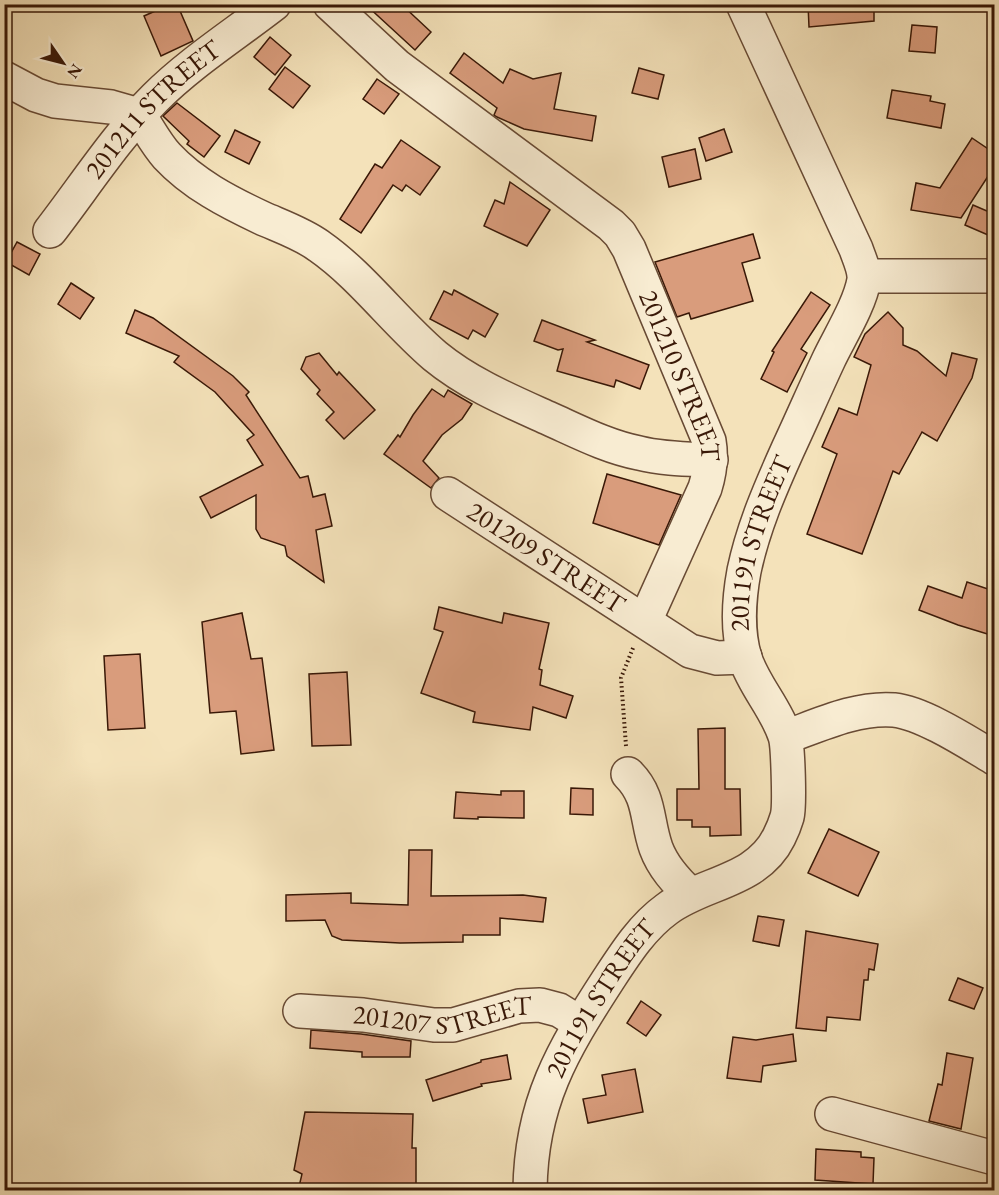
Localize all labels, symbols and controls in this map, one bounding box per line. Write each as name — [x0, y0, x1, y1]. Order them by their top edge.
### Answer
street label: 201211 STREET — [77, 31, 228, 186]
north arrow — [33, 33, 93, 93]
text: N — [63, 60, 87, 83]
street label: 201210 STREET — [631, 285, 729, 463]
street label: 201191 STREET — [722, 449, 800, 632]
street label: 201209 STREET — [461, 493, 633, 622]
street label: 201191 STREET — [537, 910, 664, 1083]
street label: 201207 STREET — [352, 987, 533, 1043]

